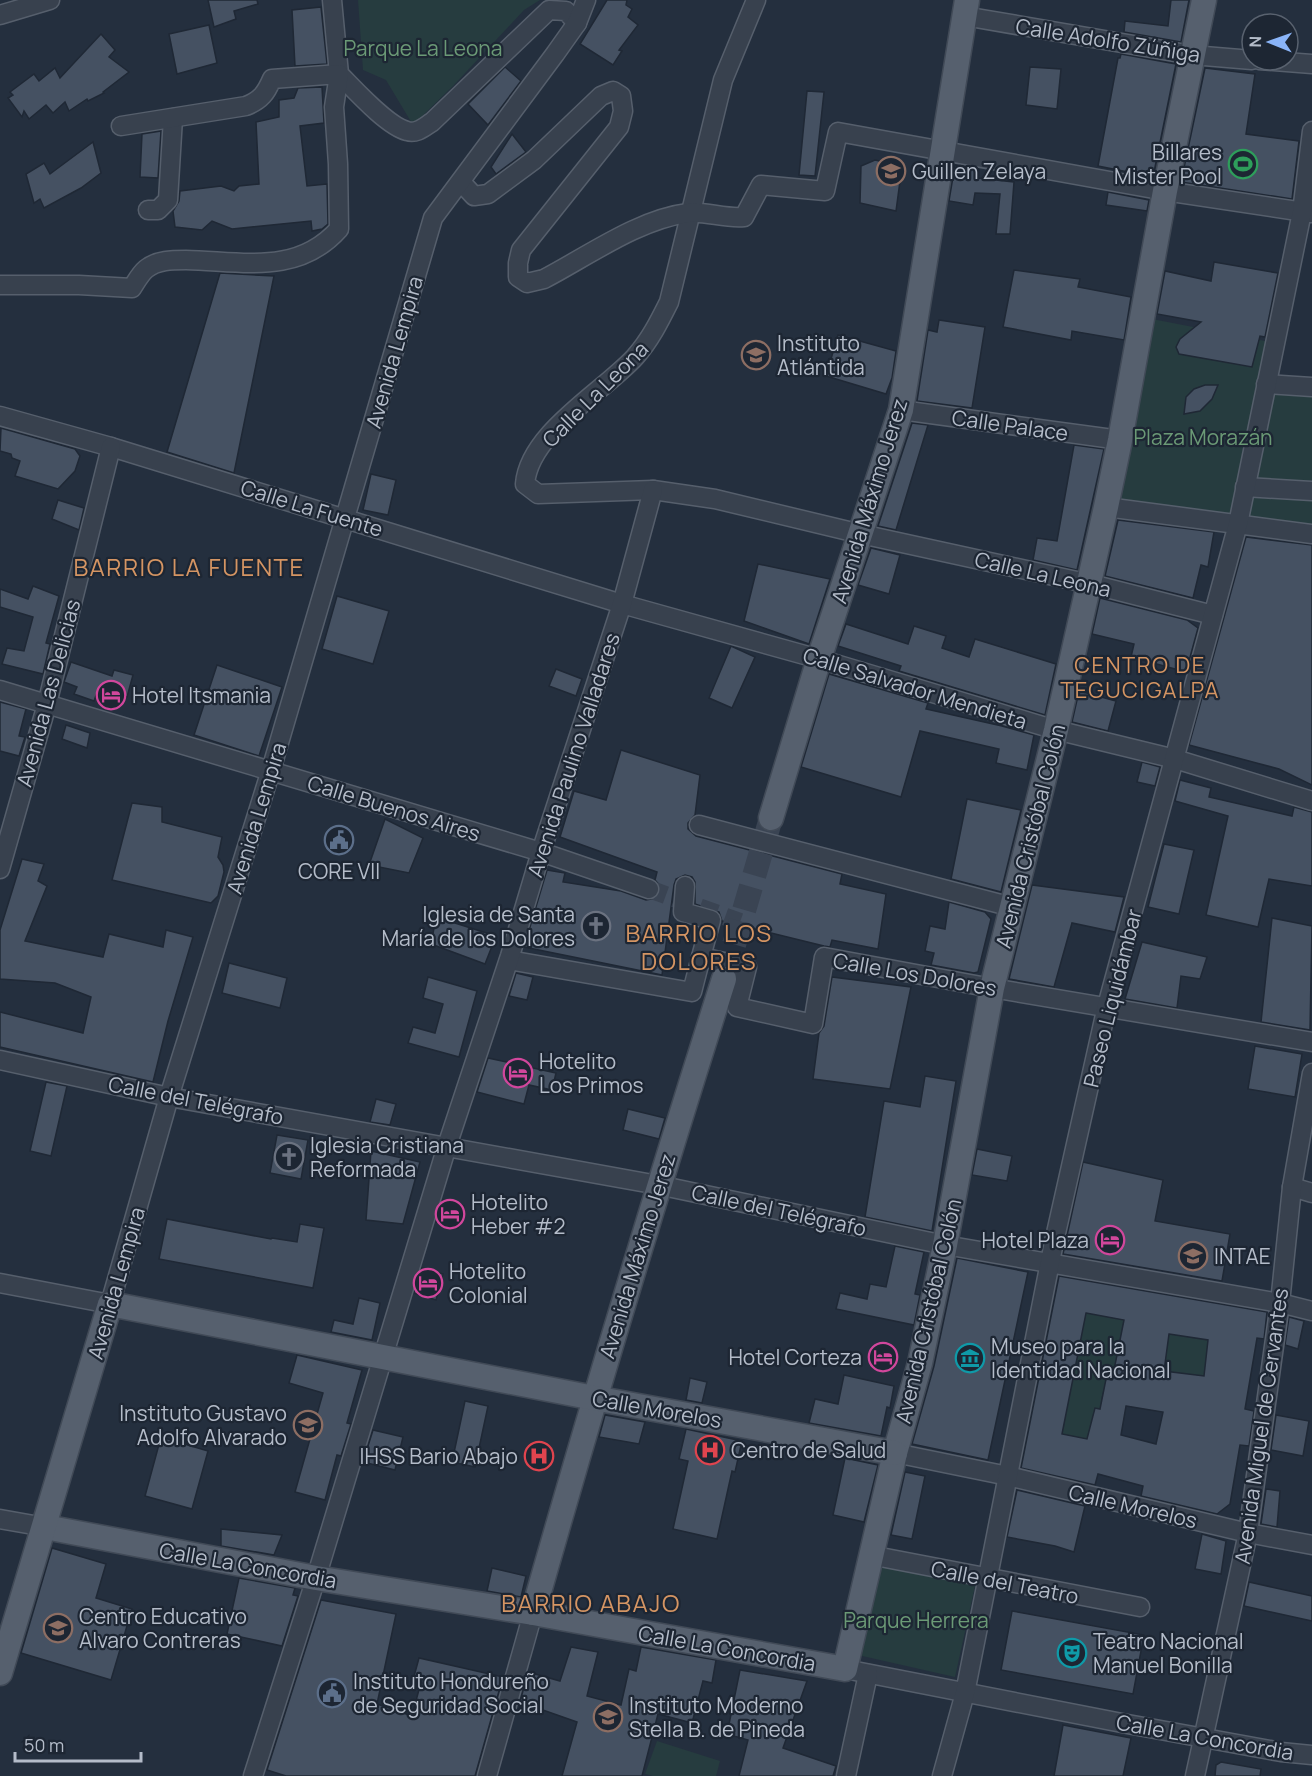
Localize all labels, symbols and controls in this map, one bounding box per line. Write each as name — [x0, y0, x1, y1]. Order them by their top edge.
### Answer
street label: Calle Adolfo Zúñiga — [1014, 12, 1202, 68]
north arrow — [1240, 12, 1300, 72]
park label: Parque La Leona — [344, 34, 502, 62]
text: N — [1244, 36, 1266, 48]
place label: Billares Mister Pool — [1114, 138, 1222, 190]
sports icon: Billares Mister Pool — [1227, 148, 1259, 180]
school or university icon: Guillen Zelaya — [875, 155, 907, 187]
place label: Guillen Zelaya — [912, 157, 1046, 185]
street label: Avenida Lempira — [359, 273, 429, 431]
place label: Instituto Atlántida — [777, 329, 865, 381]
street label: Calle La Leona — [536, 335, 654, 453]
school or university icon: Instituto Atlántida — [740, 339, 772, 371]
street label: Avenida Máximo Jerez — [825, 395, 913, 607]
street label: Calle Palace — [950, 403, 1070, 447]
park label: Plaza Morazán — [1133, 423, 1273, 451]
street label: Calle La Fuente — [237, 473, 387, 543]
street label: Calle La Leona — [972, 545, 1114, 603]
district label: BARRIO LA FUENTE — [73, 550, 305, 583]
street label: Avenida Las Delicias — [9, 596, 87, 790]
street label: Avenida Paulino Valladares — [520, 629, 626, 881]
street label: Calle Salvador Mendieta — [800, 641, 1030, 735]
district label: CENTRO DE TEGUCIGALPA — [1060, 650, 1220, 705]
hotel icon: Hotel Itsmania — [95, 679, 127, 711]
place label: Hotel Itsmania — [132, 681, 271, 709]
street label: Avenida Cristóbal Colón — [989, 721, 1071, 951]
street label: Avenida Lempira — [220, 739, 292, 897]
street label: Calle Buenos Aires — [304, 768, 484, 848]
public building icon: CORE VII — [323, 824, 355, 856]
place label: CORE VII — [298, 857, 380, 885]
place label: Iglesia de Santa María de los Dolores — [381, 900, 575, 952]
street label: Paseo Liquidámbar — [1076, 906, 1148, 1090]
church icon: Iglesia de Santa María de los Dolores — [580, 910, 612, 942]
district label: BARRIO LOS DOLORES — [626, 916, 772, 977]
street label: Calle Los Dolores — [831, 946, 999, 1002]
place label: Hotelito Los Primos — [539, 1047, 644, 1099]
hotel icon: Hotelito Los Primos — [502, 1057, 534, 1089]
street label: Calle del Telégrafo — [106, 1069, 286, 1131]
place label: Iglesia Cristiana Reformada — [310, 1131, 464, 1183]
church icon: Iglesia Cristiana Reformada — [273, 1141, 305, 1173]
street label: Avenida Máximo Jerez — [593, 1150, 681, 1362]
street label: Calle del Telégrafo — [689, 1178, 869, 1242]
place label: Hotelito Heber #2 — [471, 1188, 565, 1240]
street label: Avenida Cristóbal Colón — [889, 1196, 967, 1426]
hotel icon: Hotelito Heber #2 — [434, 1198, 466, 1230]
street label: Avenida Lempira — [81, 1204, 151, 1362]
hotel icon: Hotel Plaza — [1094, 1224, 1126, 1256]
place label: Hotel Plaza — [981, 1226, 1089, 1254]
school or university icon: INTAE — [1177, 1240, 1209, 1272]
place label: INTAE — [1214, 1242, 1271, 1270]
place label: Hotelito Colonial — [449, 1257, 528, 1309]
hotel icon: Hotelito Colonial — [412, 1267, 444, 1299]
street label: Avenida Miguel de Cervantes — [1228, 1286, 1294, 1566]
place label: Museo para la Identidad Nacional — [991, 1332, 1171, 1384]
hotel icon: Hotel Corteza — [867, 1341, 899, 1373]
museum icon: Museo para la Identidad Nacional — [954, 1342, 986, 1374]
place label: Hotel Corteza — [728, 1343, 862, 1371]
street label: Calle Morelos — [590, 1384, 724, 1434]
place label: Instituto Gustavo Adolfo Alvarado — [119, 1399, 287, 1451]
school or university icon: Instituto Gustavo Adolfo Alvarado — [292, 1409, 324, 1441]
hospital icon: Centro de Salud — [694, 1434, 726, 1466]
place label: Centro de Salud — [731, 1436, 886, 1464]
hospital icon: IHSS Bario Abajo — [523, 1440, 555, 1472]
place label: IHSS Bario Abajo — [360, 1442, 518, 1470]
street label: Calle Morelos — [1066, 1478, 1200, 1534]
street label: Calle La Concordia — [157, 1536, 339, 1594]
street label: Calle del Teatro — [929, 1554, 1081, 1610]
district label: BARRIO ABAJO — [501, 1586, 681, 1619]
place label: Centro Educativo Alvaro Contreras — [79, 1602, 247, 1654]
park label: Parque Herrera — [843, 1606, 989, 1634]
school or university icon: Centro Educativo Alvaro Contreras — [42, 1612, 74, 1644]
street label: Calle La Concordia — [636, 1619, 818, 1677]
place label: Teatro Nacional Manuel Bonilla — [1093, 1627, 1244, 1679]
theatre icon: Teatro Nacional Manuel Bonilla — [1056, 1637, 1088, 1669]
place label: Instituto Hondureño de Seguridad Social — [353, 1667, 549, 1719]
public building icon: Instituto Hondureño de Seguridad Social — [316, 1677, 348, 1709]
place label: Instituto Moderno Stella B. de Pineda — [629, 1691, 805, 1743]
school or university icon: Instituto Moderno Stella B. de Pineda — [592, 1701, 624, 1733]
street label: Calle La Concordia — [1114, 1708, 1296, 1766]
scale bar — [15, 1725, 141, 1763]
text: 50 m — [24, 1733, 64, 1757]

